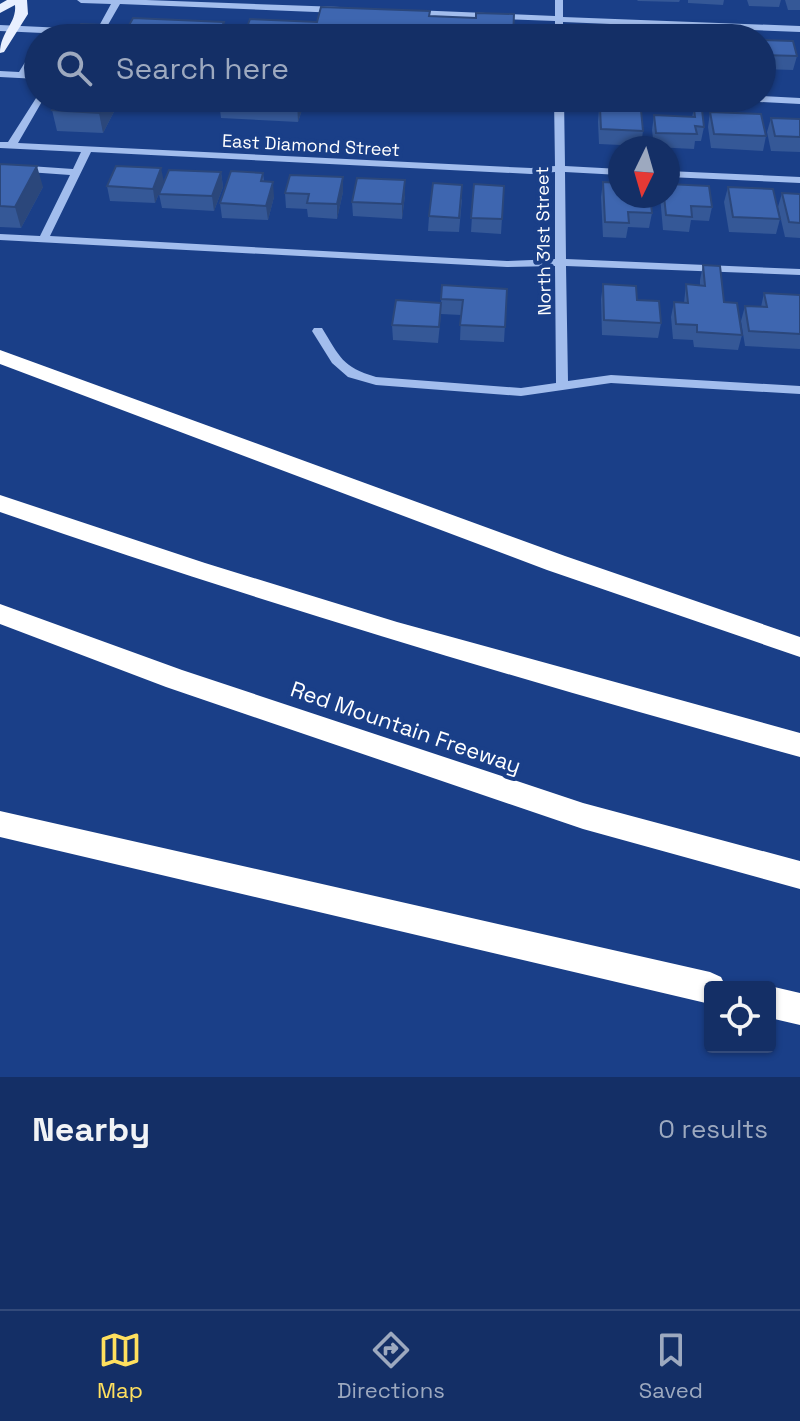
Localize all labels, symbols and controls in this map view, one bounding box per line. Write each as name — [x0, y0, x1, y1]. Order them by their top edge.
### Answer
search box — [24, 24, 776, 112]
icon: search — [52, 46, 96, 90]
text: Search here — [116, 49, 289, 88]
street label: East Diamond Street — [221, 129, 401, 161]
north arrow — [608, 136, 680, 208]
street label: North 31st Street — [530, 166, 556, 316]
street label: Red Mountain Freeway — [287, 674, 525, 780]
map controls — [704, 981, 776, 1053]
button: locate — [704, 981, 776, 1053]
text: Nearby — [32, 1108, 150, 1151]
text: 0 results — [658, 1112, 768, 1146]
tab: Map — [97, 1328, 143, 1404]
tab: Directions — [337, 1328, 445, 1404]
tab: Saved — [639, 1328, 703, 1404]

